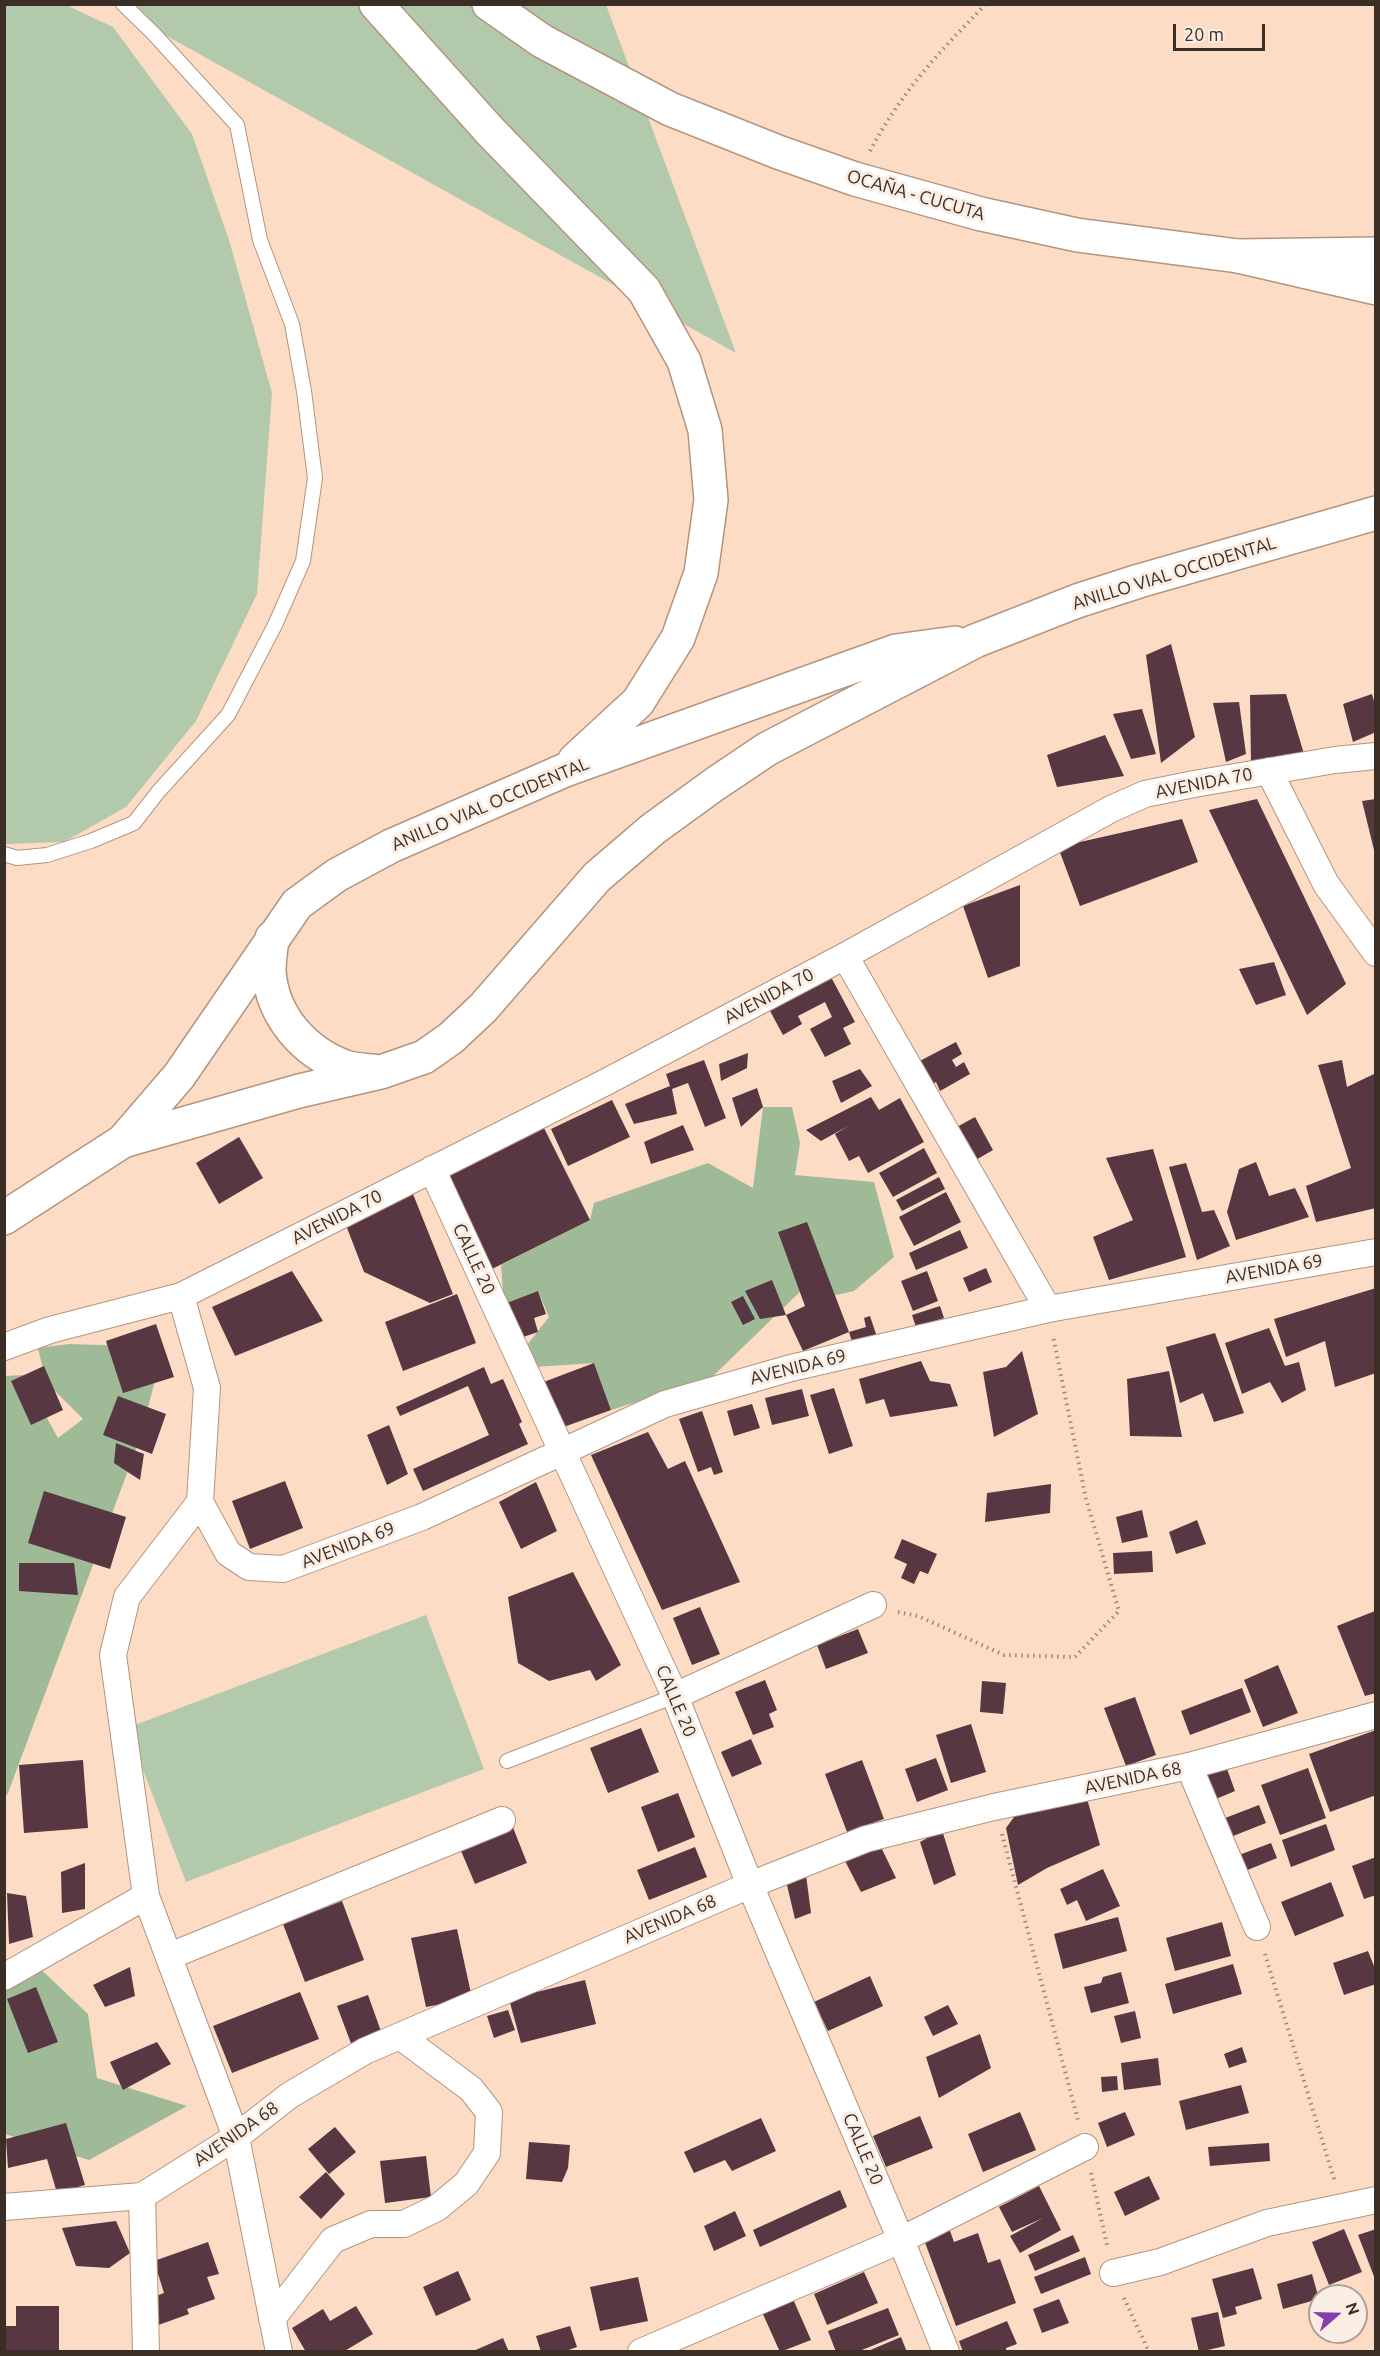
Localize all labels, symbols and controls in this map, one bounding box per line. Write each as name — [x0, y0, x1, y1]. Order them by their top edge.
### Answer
scale bar — [1176, 12, 1268, 50]
text: 20 m — [1184, 24, 1224, 44]
street label: OCAÑA - CUCUTA — [845, 165, 987, 225]
street label: ANILLO VIAL OCCIDENTAL — [1069, 532, 1279, 614]
street label: ANILLO VIAL OCCIDENTAL — [388, 753, 592, 855]
street label: AVENIDA 70 — [1154, 763, 1254, 803]
street label: AVENIDA 70 — [720, 963, 818, 1029]
street label: AVENIDA 70 — [288, 1185, 386, 1249]
street label: CALLE 20 — [448, 1220, 500, 1298]
street label: AVENIDA 69 — [1224, 1250, 1324, 1288]
street label: AVENIDA 69 — [748, 1345, 848, 1389]
street label: AVENIDA 69 — [298, 1517, 398, 1573]
street label: CALLE 20 — [651, 1662, 701, 1740]
street label: AVENIDA 68 — [1083, 1757, 1183, 1799]
street label: AVENIDA 68 — [620, 1890, 720, 1948]
street label: AVENIDA 68 — [190, 2097, 282, 2171]
street label: CALLE 20 — [838, 2110, 888, 2188]
north arrow — [1308, 2284, 1368, 2344]
text: N — [1343, 2300, 1364, 2317]

